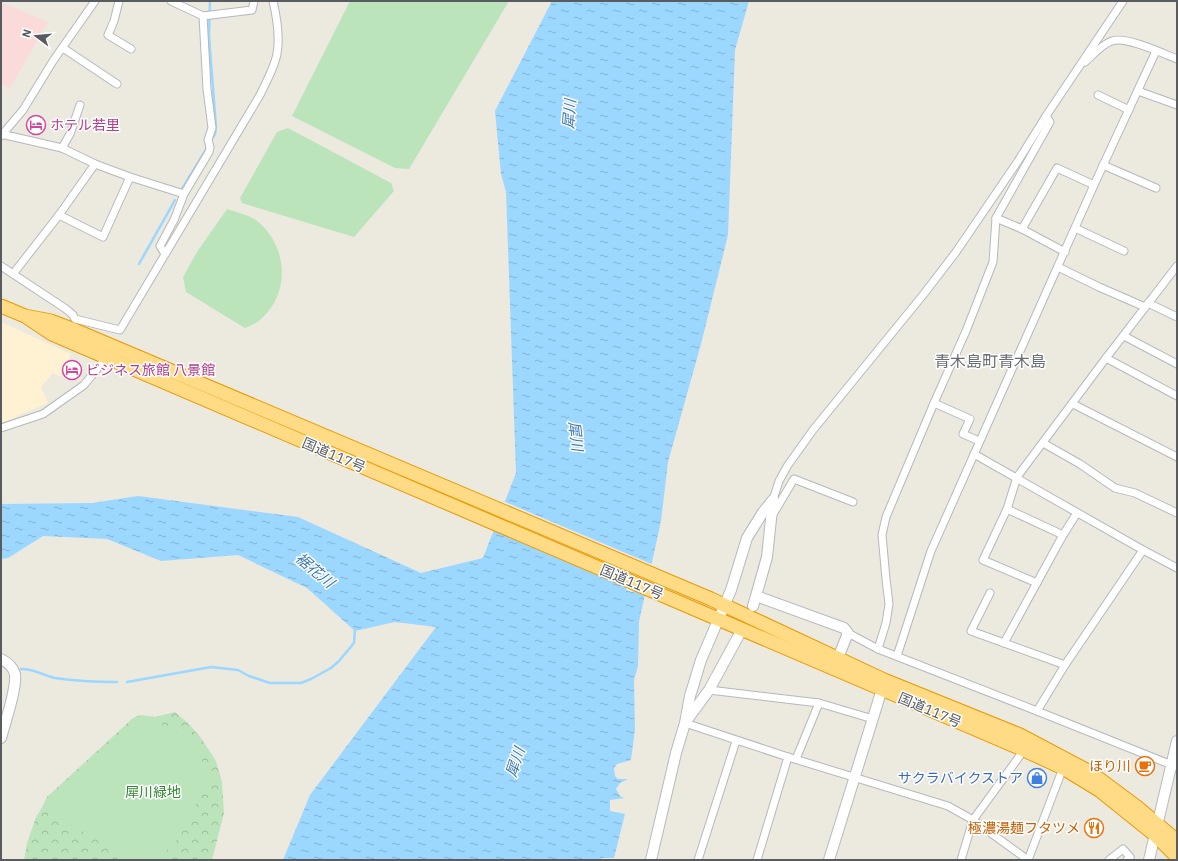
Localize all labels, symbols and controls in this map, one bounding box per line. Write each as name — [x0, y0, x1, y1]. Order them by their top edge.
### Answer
north arrow — [16, 16, 56, 56]
text: N — [19, 27, 34, 39]
water label: 犀川 — [558, 96, 580, 130]
hotel icon: ホテル若里 — [25, 114, 47, 136]
place label: ホテル若里 — [50, 116, 120, 134]
district label: 青木島町青木島 — [934, 351, 1046, 371]
hotel icon: ビジネス旅館 八景館 — [61, 359, 83, 381]
place label: ビジネス旅館 八景館 — [86, 361, 215, 379]
water label: 犀川 — [565, 420, 588, 454]
street label: 国道117号 — [300, 434, 368, 476]
water label: 裾花川 — [292, 548, 340, 593]
street label: 国道117号 — [598, 561, 666, 603]
street label: 国道117号 — [896, 689, 964, 731]
water label: 犀川 — [501, 743, 529, 779]
cafe icon: ほり川 — [1134, 755, 1156, 777]
place label: ほり川 — [1089, 757, 1131, 775]
shop icon: サクラバイクストア — [1026, 767, 1048, 789]
place label: サクラバイクストア — [898, 769, 1023, 787]
park label: 犀川緑地 — [125, 783, 181, 801]
restaurant icon: 極濃湯麺フタツメ — [1083, 817, 1105, 839]
place label: 極濃湯麺フタツメ — [968, 819, 1080, 837]

